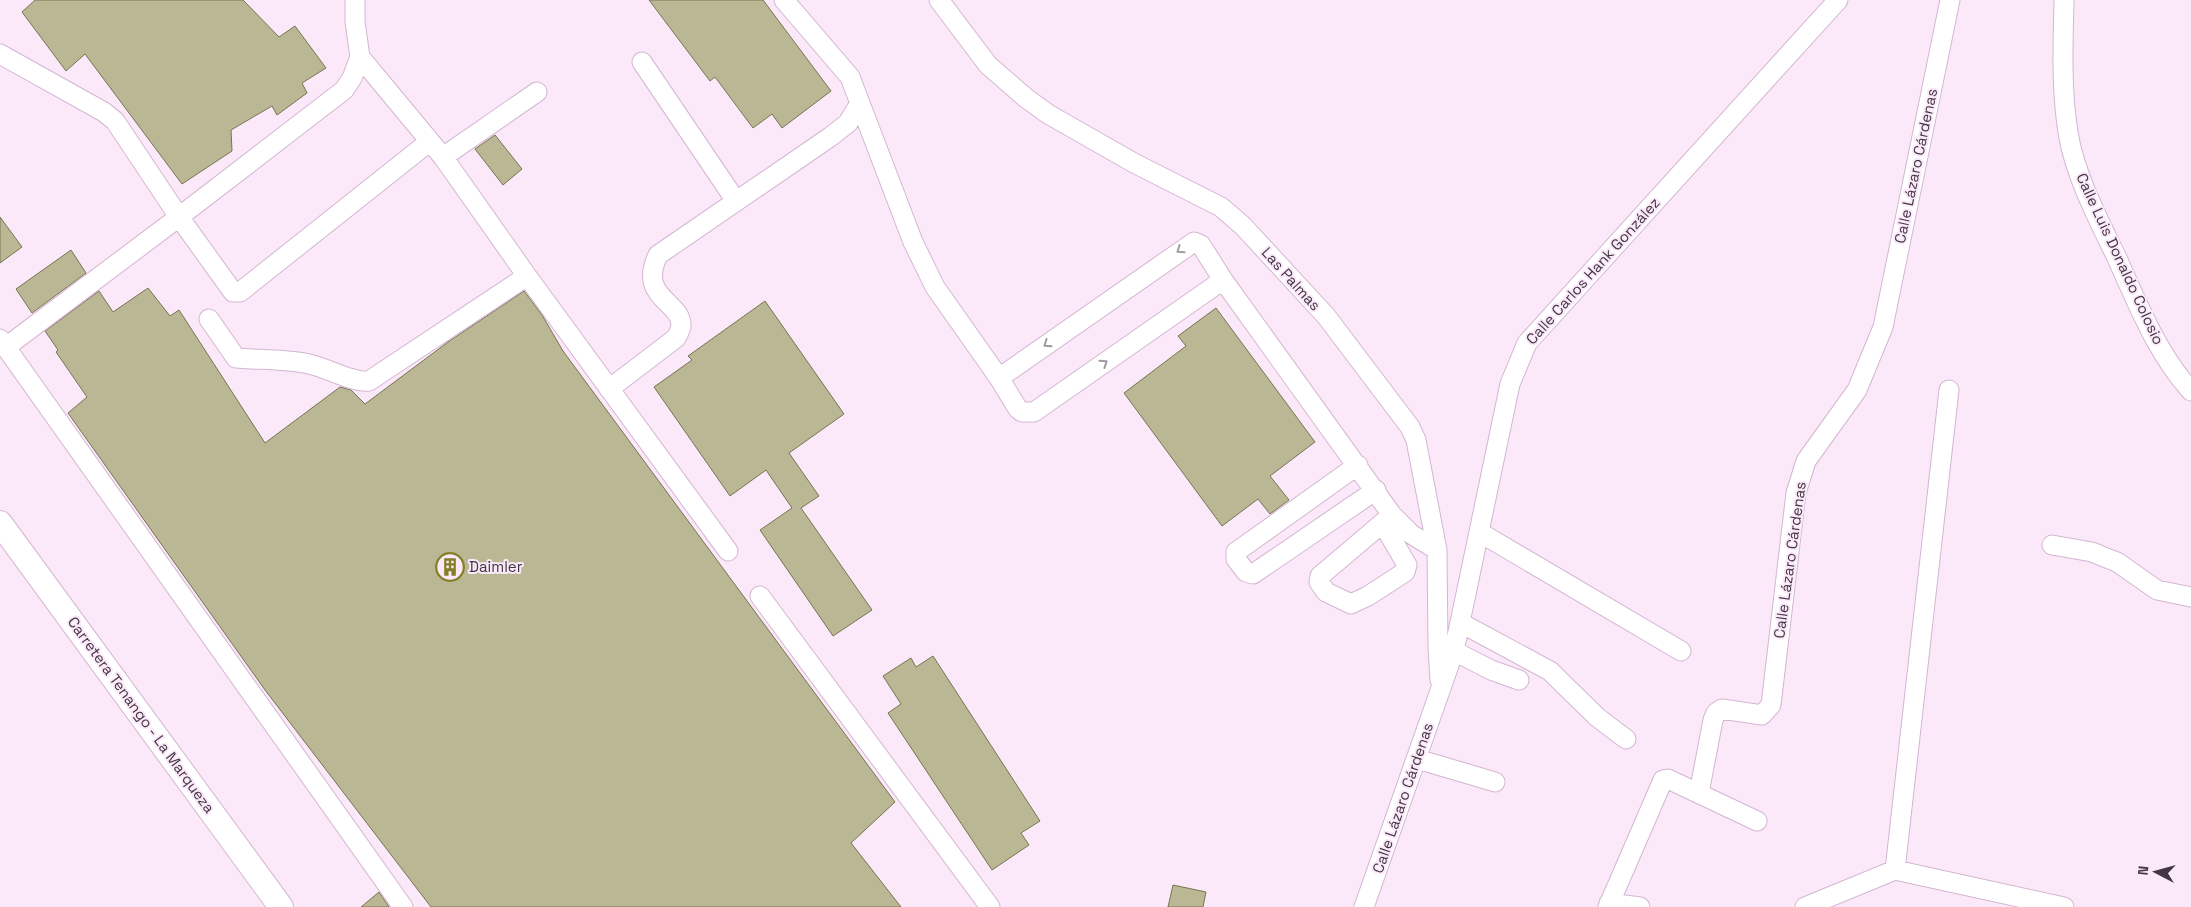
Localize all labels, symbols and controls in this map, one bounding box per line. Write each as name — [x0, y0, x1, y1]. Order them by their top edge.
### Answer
street label: Calle Lázaro Cárdenas — [1890, 87, 1941, 245]
street label: Calle Luis Donaldo Colosio — [2072, 170, 2169, 348]
street label: Calle Carlos Hank González — [1522, 193, 1664, 348]
street label: Las Palmas — [1258, 243, 1325, 314]
one-way arrow — [1176, 244, 1185, 253]
one-way arrow — [1043, 338, 1053, 347]
one-way arrow — [1098, 360, 1108, 369]
street label: Calle Lázaro Cárdenas — [1769, 480, 1810, 639]
building icon: Daimler — [435, 552, 465, 582]
place label: Daimler — [469, 557, 523, 576]
street label: Carretera Tenango - La Marqueza — [64, 613, 219, 817]
street label: Calle Lázaro Cárdenas — [1368, 720, 1437, 876]
north arrow — [2131, 847, 2181, 897]
text: N — [2134, 865, 2153, 876]

